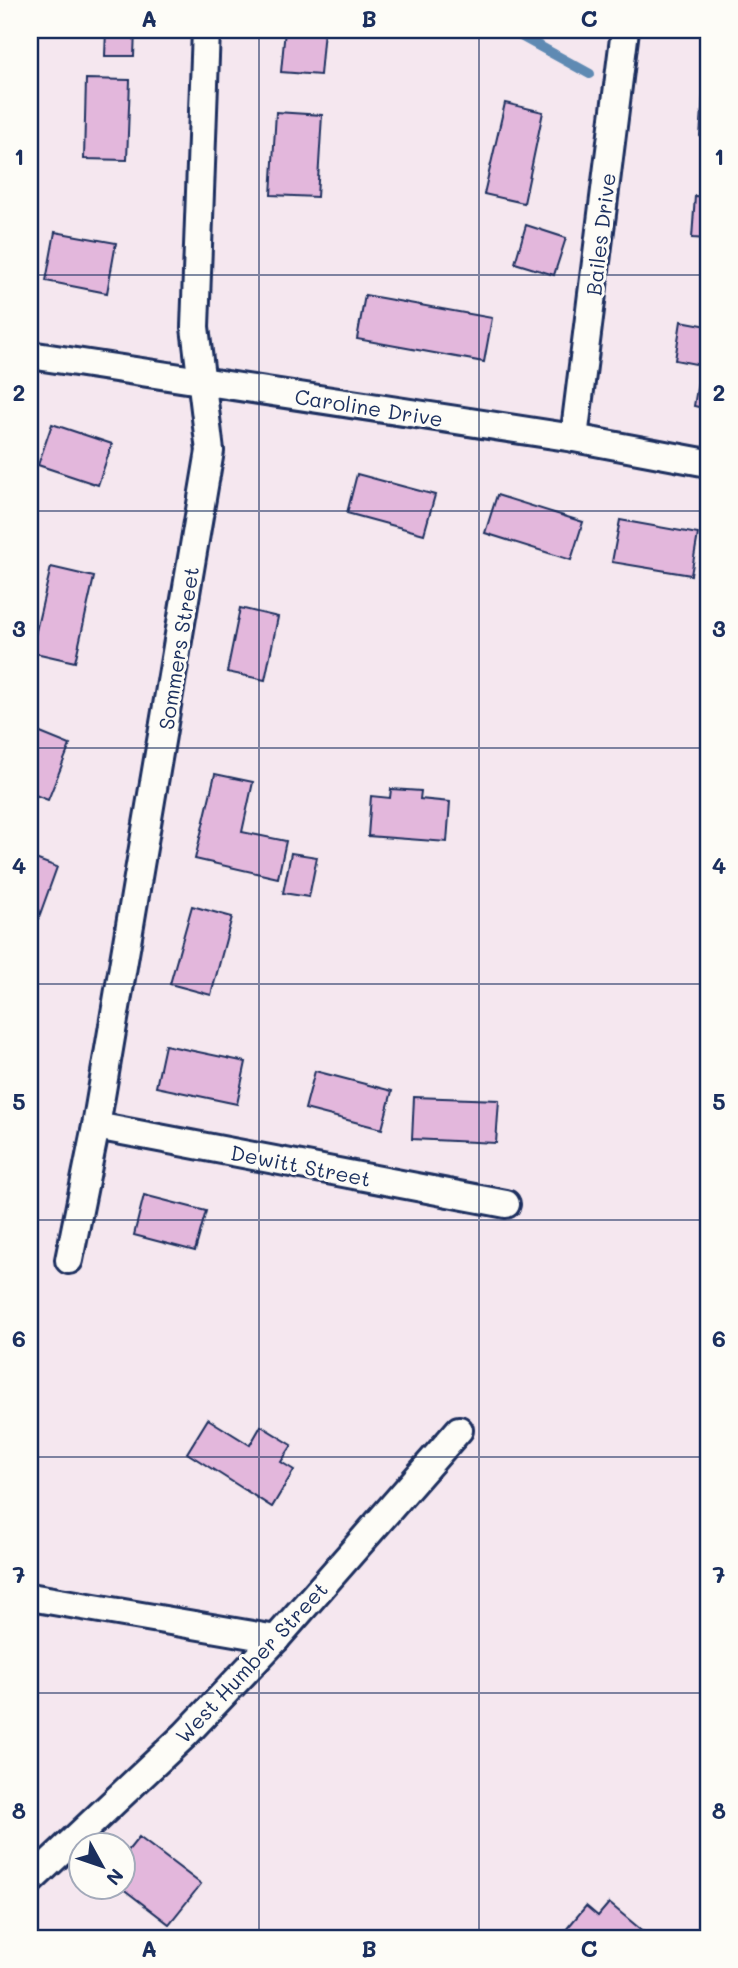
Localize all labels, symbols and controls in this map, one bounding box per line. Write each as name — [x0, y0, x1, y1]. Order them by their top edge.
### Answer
text: A — [141, 3, 157, 33]
text: B — [361, 3, 377, 33]
text: C — [580, 3, 598, 33]
text: 1 — [14, 141, 24, 171]
text: 1 — [714, 141, 724, 171]
street label: Bailes Drive — [579, 171, 621, 297]
text: 2 — [13, 377, 25, 407]
text: 2 — [713, 377, 725, 407]
street label: Caroline Drive — [293, 382, 445, 432]
street label: Sommers Street — [152, 564, 204, 732]
text: 3 — [12, 613, 26, 643]
text: 3 — [712, 613, 726, 643]
text: 4 — [12, 850, 26, 880]
text: 4 — [712, 850, 726, 880]
text: 5 — [12, 1086, 26, 1116]
text: 5 — [712, 1086, 726, 1116]
street label: Dewitt Street — [229, 1138, 373, 1192]
text: 6 — [12, 1323, 26, 1353]
text: 6 — [712, 1323, 726, 1353]
text: 7 — [13, 1559, 26, 1589]
text: 7 — [713, 1559, 726, 1589]
street label: West Humber Street — [169, 1576, 333, 1748]
text: 8 — [12, 1795, 26, 1825]
text: 8 — [712, 1795, 726, 1825]
north arrow — [66, 1832, 136, 1902]
text: N — [101, 1864, 130, 1891]
text: A — [141, 1933, 157, 1963]
text: B — [361, 1933, 377, 1963]
text: C — [580, 1933, 598, 1963]

